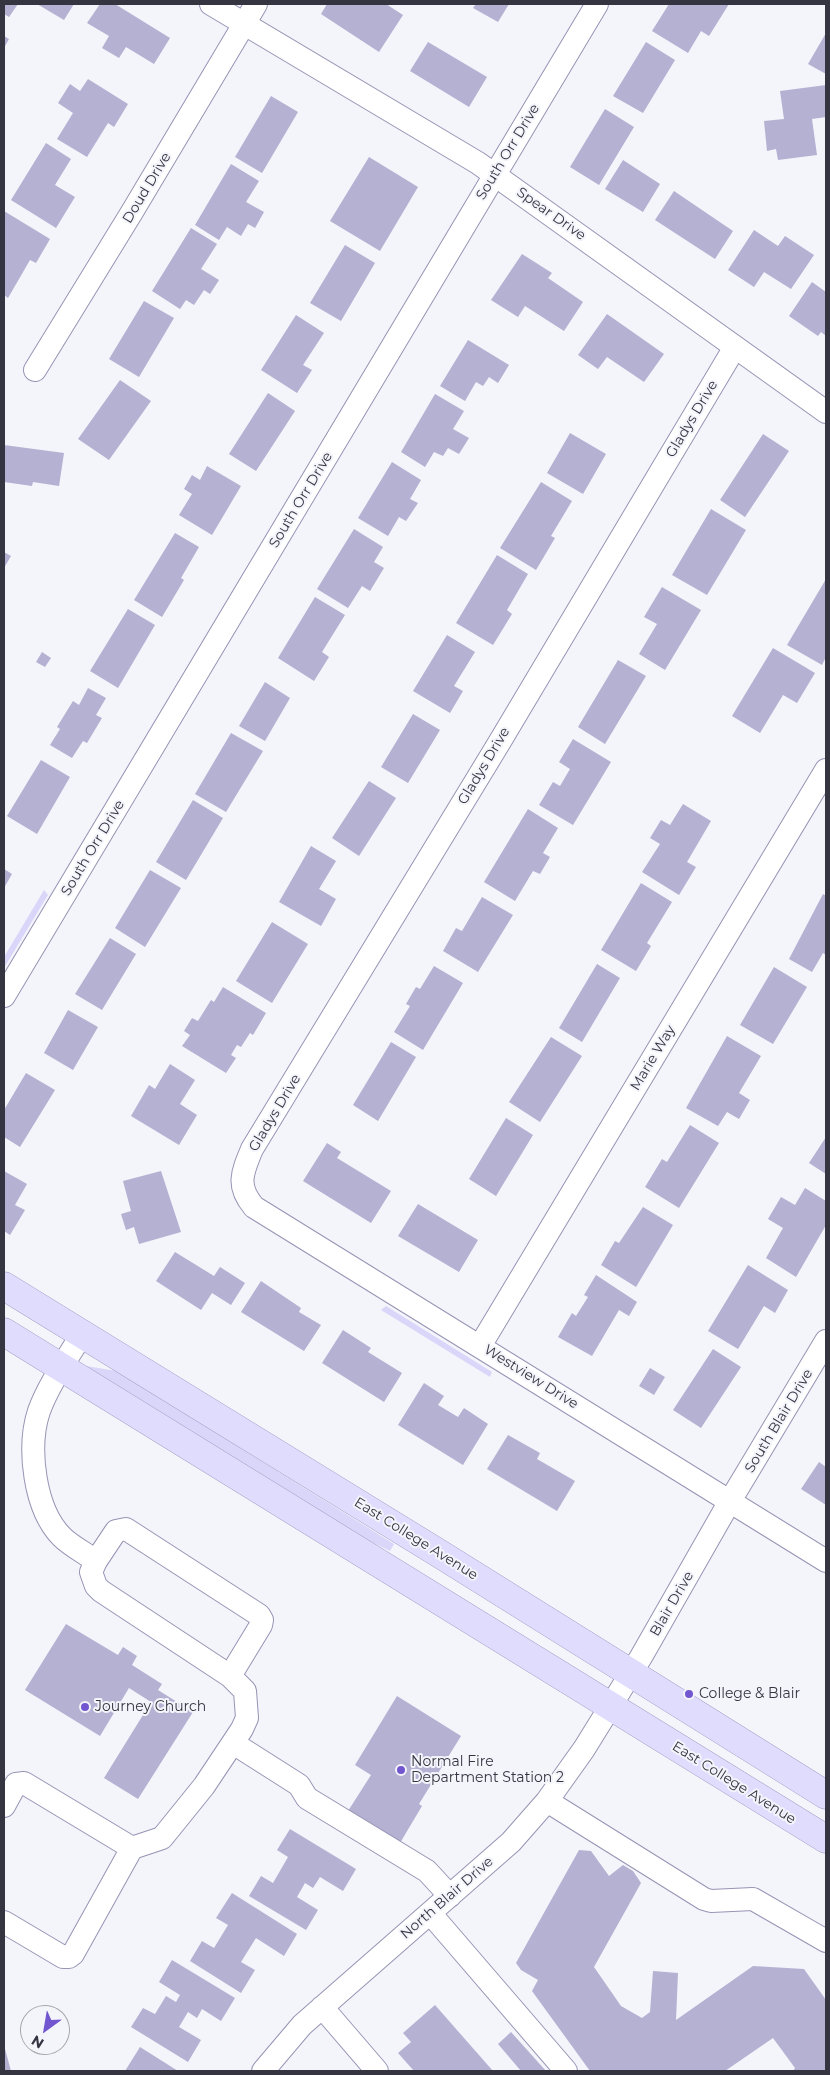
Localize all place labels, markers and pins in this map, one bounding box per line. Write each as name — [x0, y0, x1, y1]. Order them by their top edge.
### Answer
place label: College & Blair — [699, 1686, 800, 1702]
marker: College & Blair — [683, 1688, 695, 1700]
place label: Journey Church — [95, 1699, 206, 1715]
marker: Journey Church — [79, 1701, 91, 1713]
place label: Normal Fire Department Station 2 — [411, 1754, 564, 1786]
marker: Normal Fire Department Station 2 — [395, 1764, 407, 1776]

